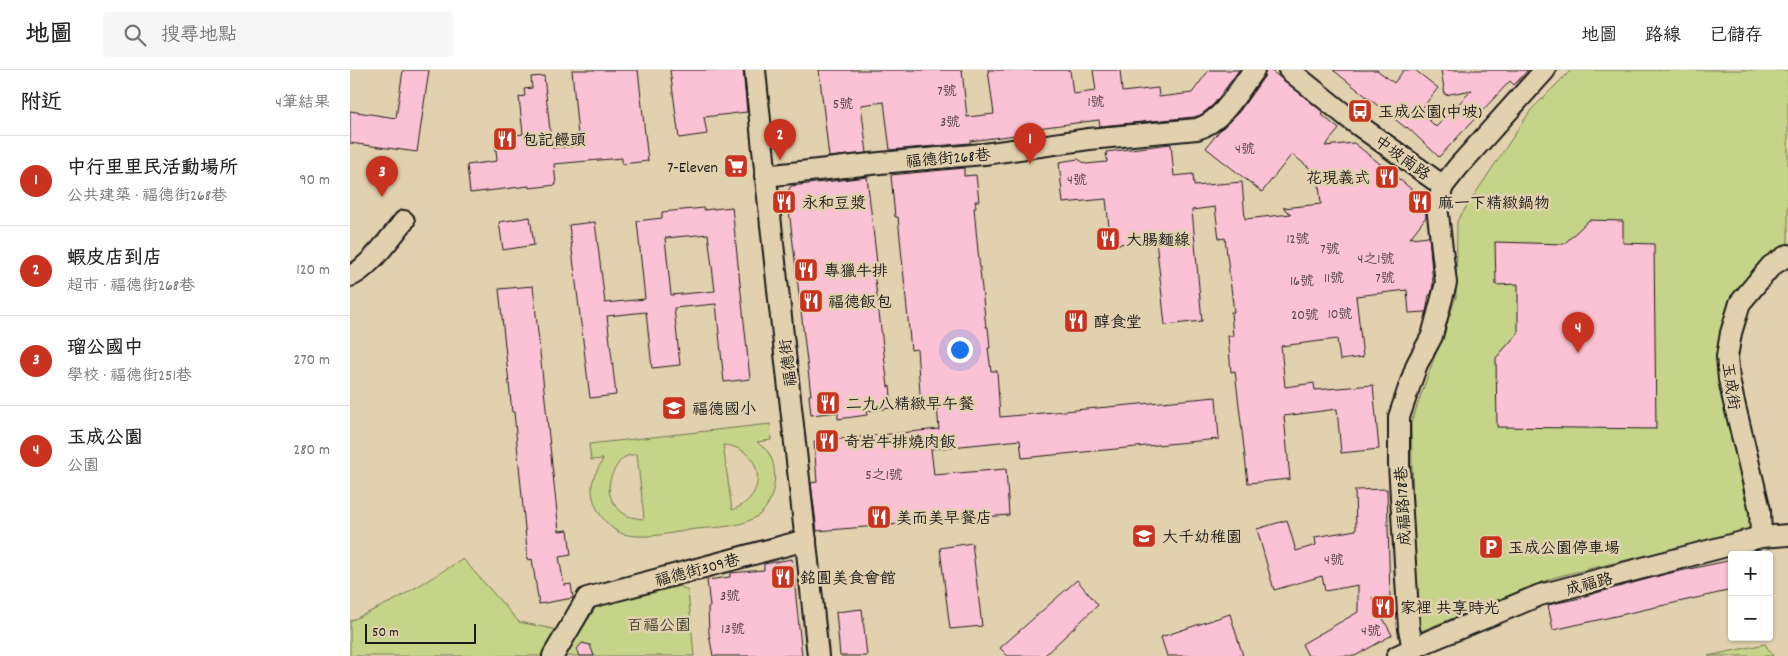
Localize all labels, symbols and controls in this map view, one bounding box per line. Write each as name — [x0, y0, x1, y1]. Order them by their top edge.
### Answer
search box — [103, 12, 453, 57]
text: 地圖 — [25, 19, 73, 53]
icon: search — [121, 21, 149, 49]
text: 搜尋地點 — [161, 23, 237, 50]
text: 地圖 — [1581, 24, 1617, 49]
text: 路線 — [1645, 24, 1681, 49]
text: 已儲存 — [1709, 24, 1763, 49]
house number: 7號 — [937, 82, 957, 102]
text: 附近 — [20, 89, 62, 119]
text: 4筆結果 — [275, 92, 330, 115]
house number: 1號 — [1087, 93, 1105, 113]
house number: 5號 — [833, 95, 853, 115]
bus stop icon: 玉成公園(中坡) — [1347, 98, 1373, 124]
place label: 玉成公園(中坡) — [1378, 102, 1482, 125]
house number: 3號 — [940, 113, 960, 133]
pin: 2 — [764, 119, 796, 160]
pin: 1 — [1014, 123, 1046, 164]
restaurant icon: 包記饅頭 — [492, 126, 518, 152]
place label: 包記饅頭 — [522, 130, 586, 153]
street label: 中坡南路 — [1369, 131, 1434, 187]
house number: 4號 — [1235, 140, 1255, 160]
street label: 福德街268巷 — [905, 144, 992, 175]
supermarket icon: 7-Eleven — [723, 153, 749, 179]
text: 中行里里民活動場所 — [67, 156, 238, 183]
pin: 3 — [366, 156, 398, 197]
place label: 7-Eleven — [667, 157, 718, 180]
restaurant icon: 花現義式 — [1374, 164, 1400, 190]
place label: 花現義式 — [1306, 168, 1370, 191]
text: 1 — [34, 169, 38, 192]
text: 90 m — [299, 169, 330, 192]
house number: 4號 — [1067, 171, 1087, 191]
text: 公共建築 · 福德街268巷 — [67, 185, 227, 208]
restaurant icon: 永和豆漿 — [771, 189, 797, 215]
restaurant icon: 麻一下精緻鍋物 — [1407, 189, 1433, 215]
place label: 永和豆漿 — [802, 193, 866, 216]
place label: 麻一下精緻鍋物 — [1438, 193, 1550, 216]
restaurant icon: 大腸麵線 — [1095, 226, 1121, 252]
place label: 大腸麵線 — [1126, 230, 1190, 253]
house number: 12號 — [1286, 230, 1310, 250]
house number: 7號 — [1320, 240, 1340, 260]
text: 蝦皮店到店 — [67, 246, 162, 273]
house number: 4之1號 — [1358, 250, 1394, 270]
restaurant icon: 專獵牛排 — [793, 257, 819, 283]
text: 2 — [33, 259, 40, 282]
text: 120 m — [296, 259, 330, 282]
place label: 專獵牛排 — [824, 261, 888, 284]
house number: 11號 — [1324, 269, 1344, 289]
house number: 7號 — [1375, 269, 1395, 289]
house number: 16號 — [1290, 272, 1314, 292]
text: 超市 · 福德街268巷 — [67, 275, 195, 298]
restaurant icon: 福德飯包 — [798, 288, 824, 314]
place label: 福德飯包 — [828, 292, 892, 315]
house number: 10號 — [1328, 305, 1352, 325]
house number: 20號 — [1291, 306, 1319, 326]
restaurant icon: 醇食堂 — [1063, 308, 1089, 334]
place label: 醇食堂 — [1094, 312, 1142, 335]
pin: 4 — [1562, 312, 1594, 353]
text: 瑠公國中 — [67, 336, 143, 363]
street label: 福德街 — [775, 337, 804, 388]
your location — [947, 337, 973, 363]
text: 3 — [32, 349, 40, 372]
text: 270 m — [294, 349, 330, 372]
street label: 玉成街 — [1715, 361, 1744, 412]
text: 學校 · 福德街251巷 — [67, 365, 192, 388]
restaurant icon: 二九八精緻早午餐 — [815, 390, 841, 416]
place label: 二九八精緻早午餐 — [846, 394, 974, 417]
school or university icon: 福德國小 — [661, 395, 687, 421]
place label: 福德國小 — [692, 399, 756, 422]
text: 玉成公園 — [67, 426, 143, 453]
restaurant icon: 奇岩牛排燒肉飯 — [814, 428, 840, 454]
place label: 奇岩牛排燒肉飯 — [844, 432, 956, 455]
text: 4 — [33, 439, 39, 462]
text: 280 m — [293, 439, 330, 462]
text: 公園 — [67, 455, 99, 478]
street label: 成福路178巷 — [1391, 465, 1418, 546]
house number: 5之1號 — [865, 466, 903, 486]
restaurant icon: 美而美早餐店 — [866, 504, 892, 530]
place label: 美而美早餐店 — [896, 508, 992, 531]
school or university icon: 大千幼稚園 — [1131, 523, 1157, 549]
place label: 大千幼稚園 — [1162, 527, 1242, 550]
parking icon: 玉成公園停車場 — [1478, 534, 1504, 560]
place label: 玉成公園停車場 — [1508, 538, 1620, 561]
street label: 福德街309巷 — [653, 549, 743, 594]
house number: 4號 — [1324, 551, 1344, 571]
map controls — [1728, 551, 1773, 641]
button: + — [1728, 551, 1773, 596]
restaurant icon: 銘圓美食會館 — [770, 564, 796, 590]
place label: 銘圓美食會館 — [800, 568, 896, 591]
street label: 成福路 — [1563, 568, 1616, 603]
house number: 3號 — [720, 587, 740, 607]
restaurant icon: 家裡 共享時光 — [1370, 594, 1396, 620]
button: − — [1728, 596, 1773, 641]
place label: 家裡 共享時光 — [1400, 598, 1500, 621]
park label: 百福公園 — [627, 615, 691, 638]
house number: 13號 — [721, 620, 745, 640]
scale bar — [365, 621, 476, 644]
house number: 4號 — [1361, 622, 1381, 642]
text: 50 m — [372, 623, 399, 643]

